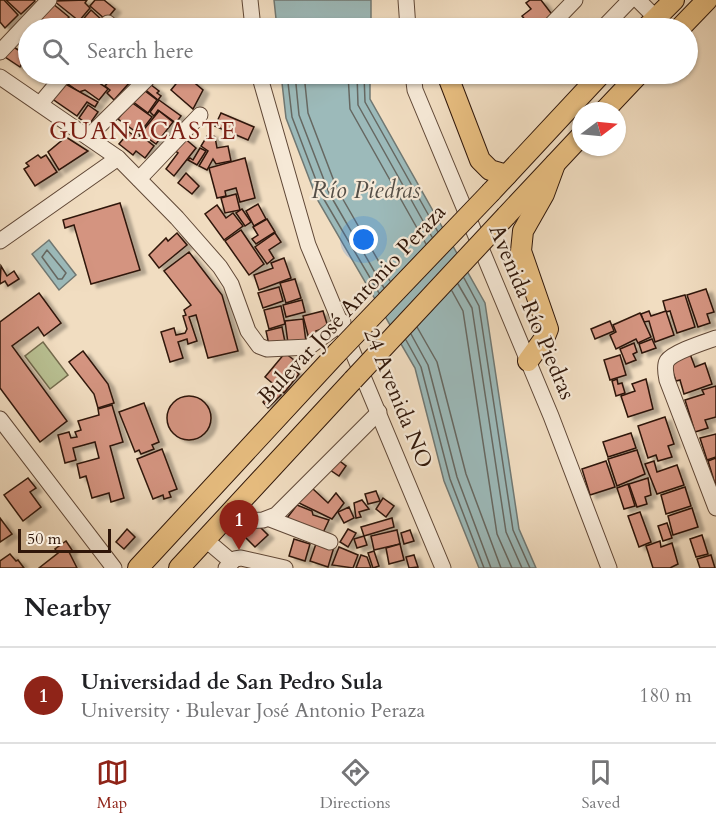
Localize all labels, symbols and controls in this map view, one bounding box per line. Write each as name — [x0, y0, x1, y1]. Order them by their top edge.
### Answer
search box — [18, 18, 698, 84]
icon: search — [39, 35, 72, 68]
text: Search here — [87, 36, 194, 66]
north arrow — [572, 102, 626, 156]
district label: GUANACASTE — [49, 115, 237, 148]
water label: Río Piedras — [311, 174, 421, 207]
street label: Bulevar José Antonio Peraza — [251, 197, 453, 410]
street label: Avenida Río Piedras — [482, 220, 582, 404]
your location — [349, 225, 378, 254]
street label: 24 Avenida NO — [356, 323, 440, 473]
pin: 1 — [220, 500, 258, 550]
scale bar — [18, 526, 111, 554]
text: 50 m — [27, 528, 61, 550]
text: Nearby — [24, 590, 112, 625]
text: Universidad de San Pedro Sula — [81, 667, 383, 697]
text: 1 — [38, 682, 49, 709]
text: 180 m — [639, 682, 692, 709]
text: University · Bulevar José Antonio Peraza — [81, 697, 425, 724]
tab: Map — [96, 756, 129, 814]
tab: Directions — [320, 756, 390, 814]
tab: Saved — [582, 756, 620, 814]

